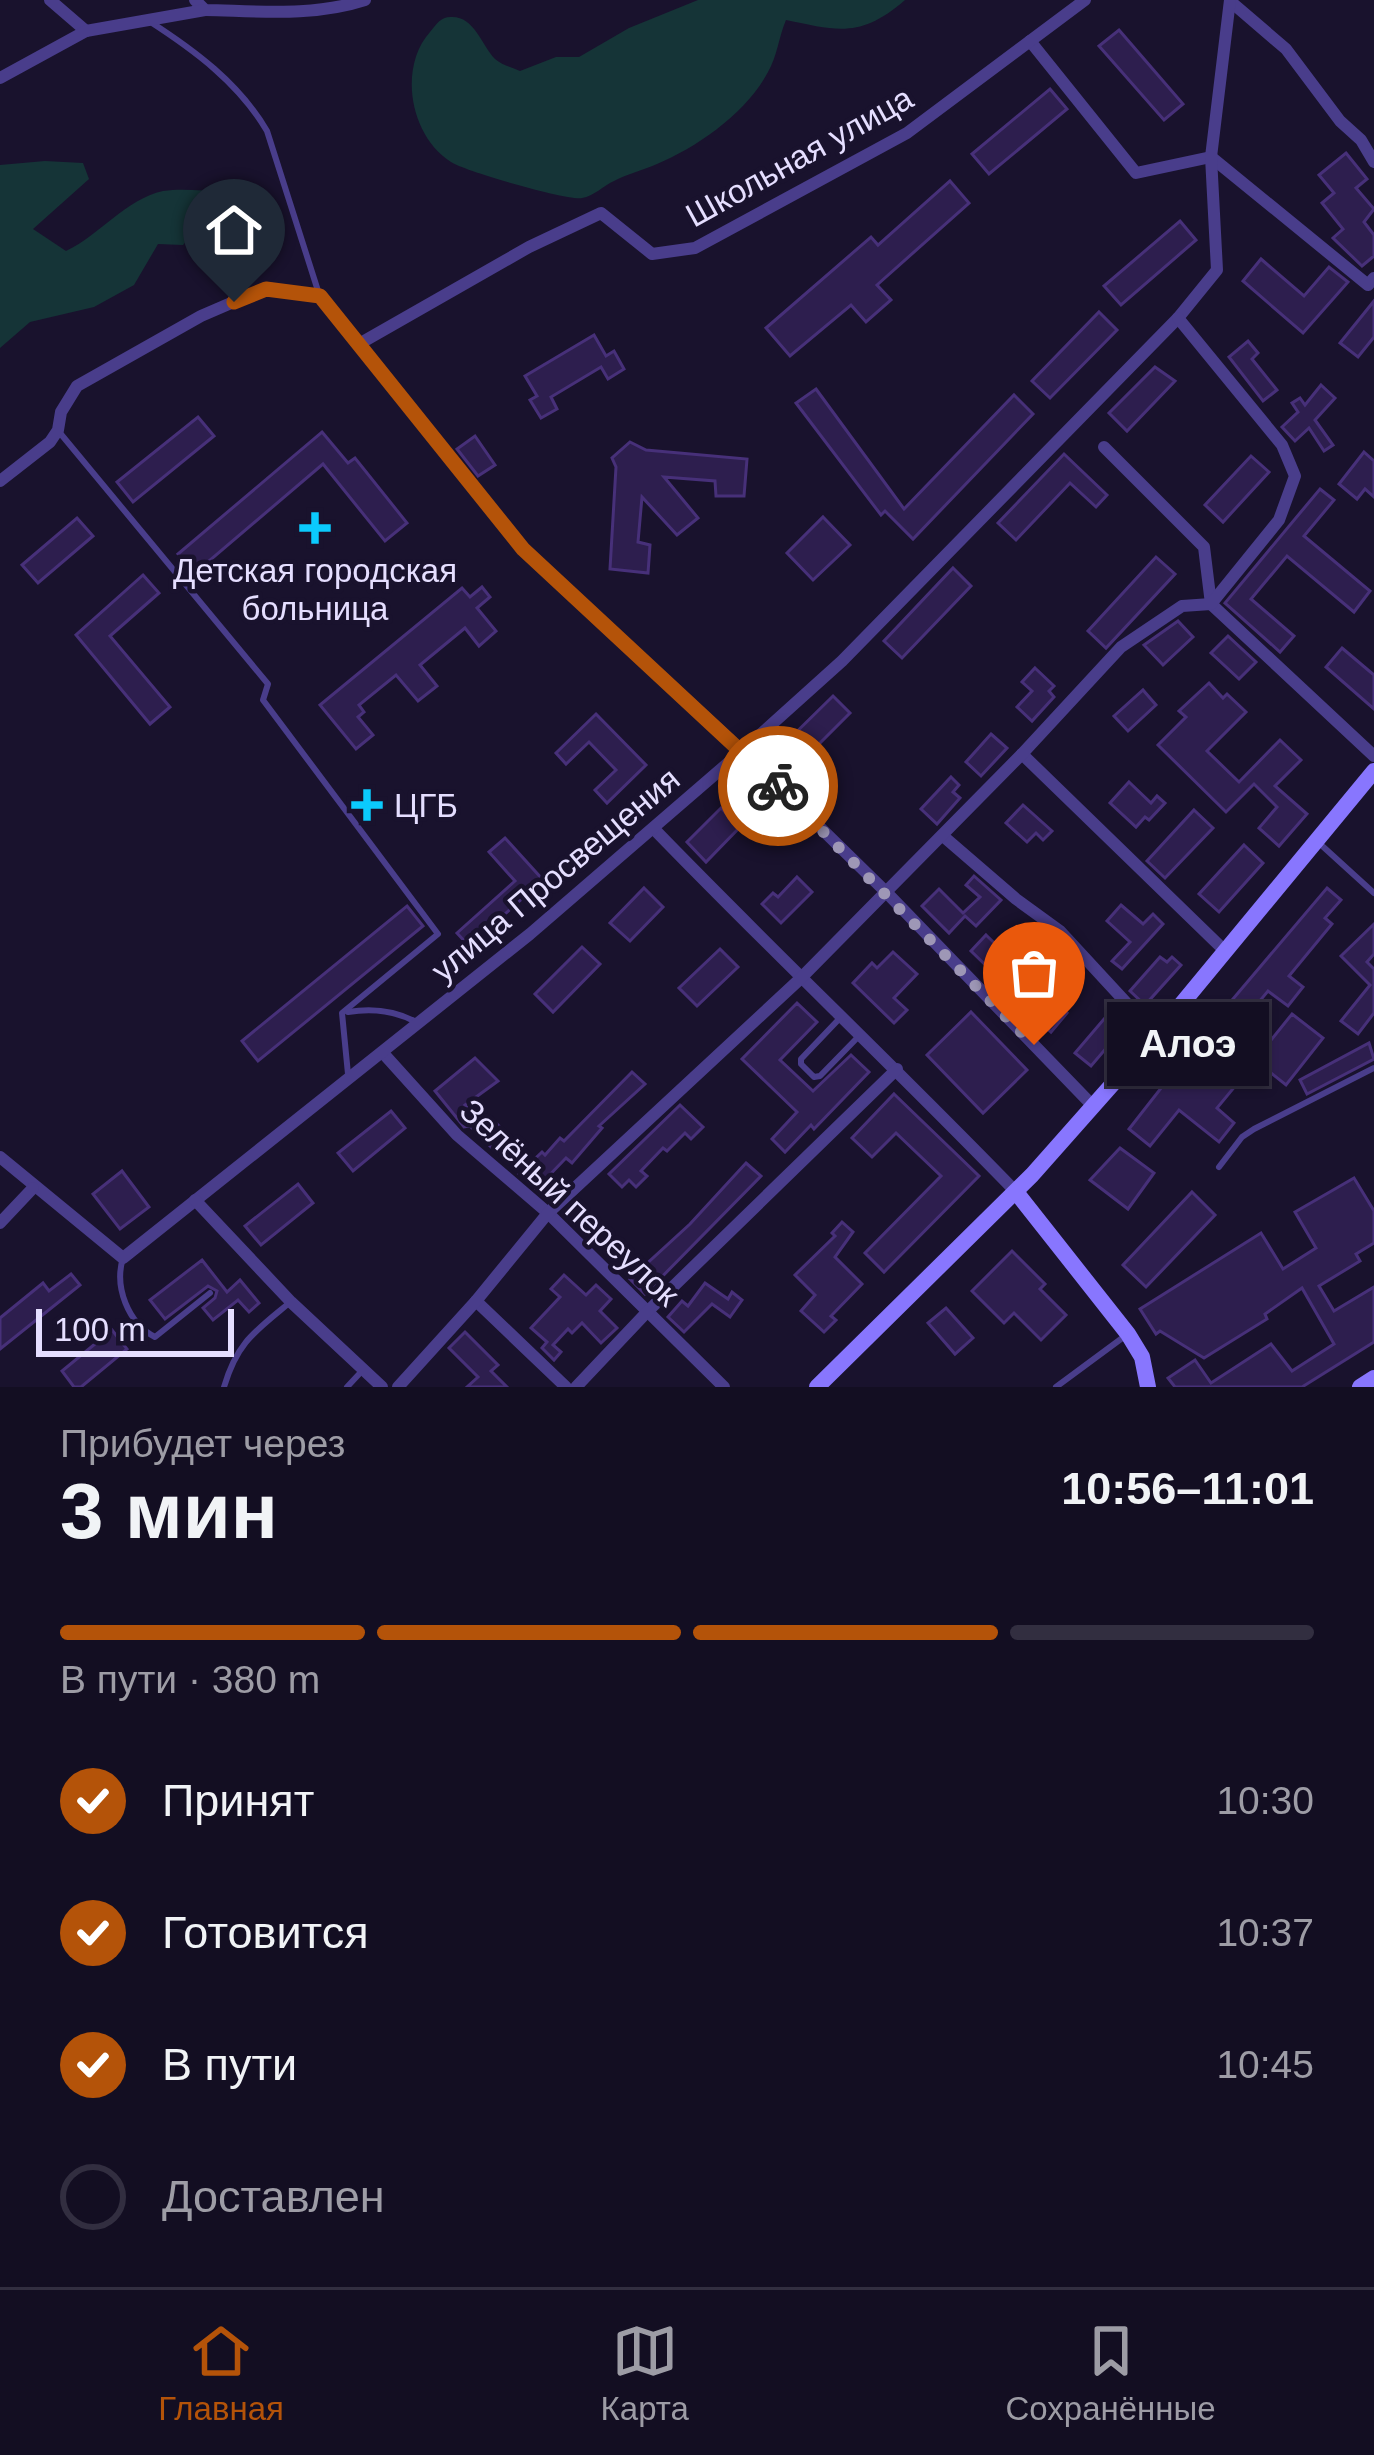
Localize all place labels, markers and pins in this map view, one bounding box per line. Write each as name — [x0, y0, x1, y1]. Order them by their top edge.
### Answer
pin — [183, 179, 285, 302]
marker: Детская городская больница — [299, 512, 331, 544]
place label: Детская городская больница — [173, 552, 457, 627]
place label: ЦГБ — [394, 787, 458, 824]
marker: ЦГБ — [351, 789, 383, 821]
pin — [983, 922, 1085, 1045]
callout: Алоэ — [1106, 1003, 1268, 1087]

